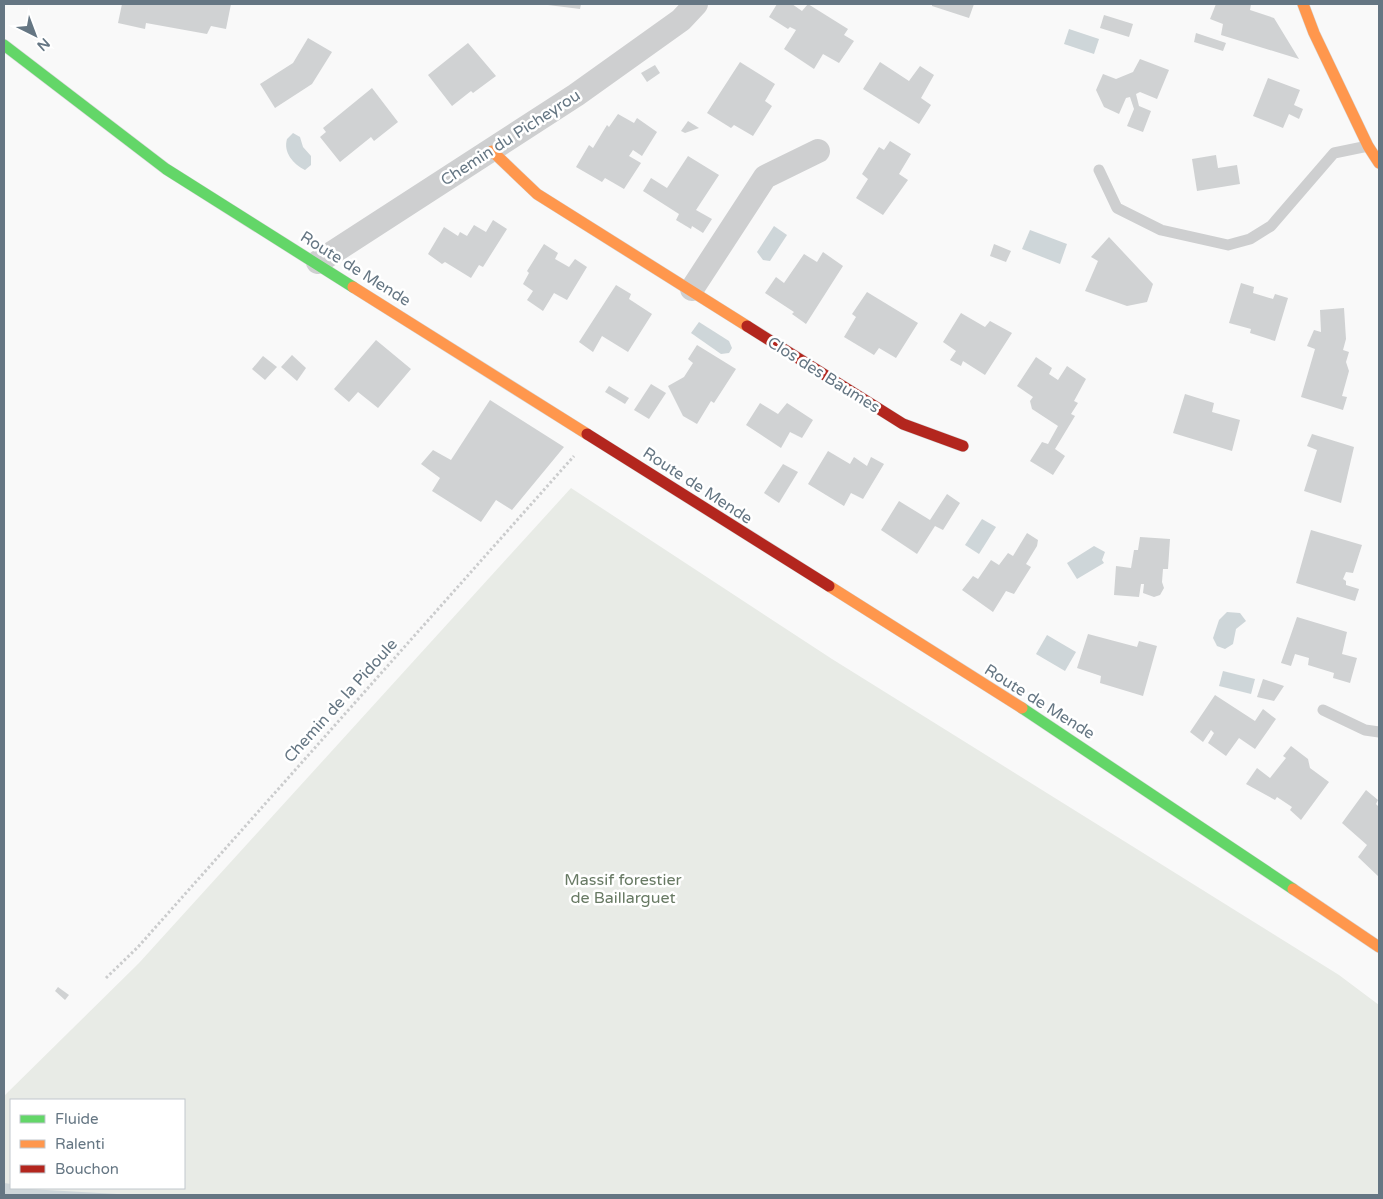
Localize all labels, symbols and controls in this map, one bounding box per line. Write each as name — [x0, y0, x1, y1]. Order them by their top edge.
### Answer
north arrow — [10, 10, 60, 60]
text: N — [33, 34, 53, 54]
street label: Chemin du Picheyrou — [437, 85, 584, 190]
street label: Route de Mende — [296, 227, 414, 311]
street label: Clos des Baumes — [764, 332, 883, 417]
street label: Route de Mende — [639, 443, 756, 529]
street label: Chemin de la Pidoule — [280, 634, 402, 767]
street label: Route de Mende — [980, 660, 1098, 744]
park label: Massif forestier de Baillarguet — [564, 870, 683, 908]
legend — [10, 1099, 185, 1189]
text: Fluide — [55, 1110, 99, 1128]
text: Ralenti — [55, 1135, 105, 1153]
text: Bouchon — [55, 1160, 119, 1178]

